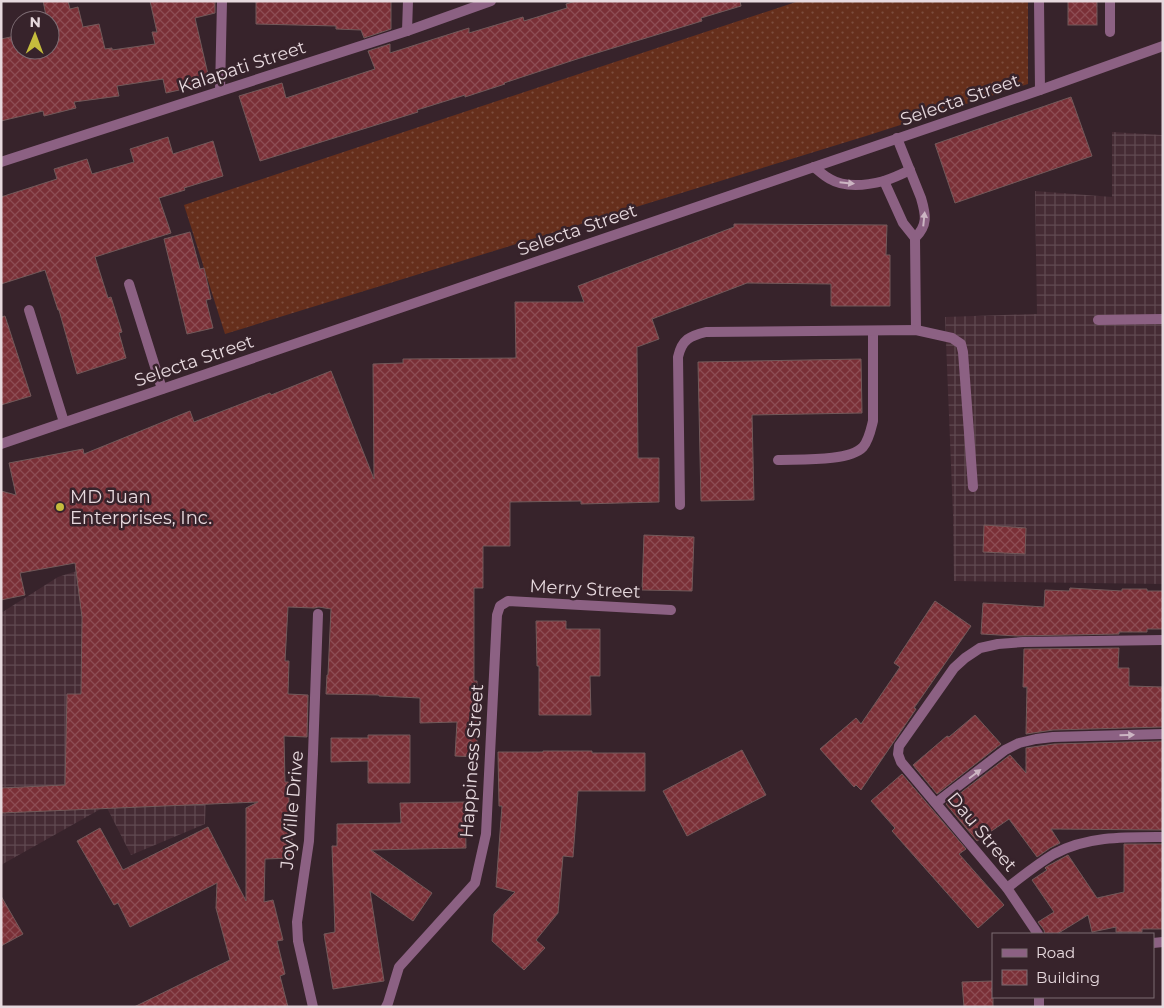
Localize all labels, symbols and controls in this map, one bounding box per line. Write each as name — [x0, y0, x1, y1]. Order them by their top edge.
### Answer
north arrow — [10, 10, 60, 60]
text: N — [29, 13, 41, 31]
street label: Kalapati Street — [176, 36, 308, 98]
street label: Selecta Street — [898, 69, 1022, 131]
one-way arrow — [839, 179, 855, 187]
street label: Selecta Street — [515, 199, 639, 261]
one-way arrow — [920, 211, 928, 227]
street label: Selecta Street — [132, 330, 256, 392]
place label: MD Juan Enterprises, Inc. — [70, 486, 212, 529]
marker: MD Juan Enterprises, Inc. — [54, 501, 66, 513]
street label: Merry Street — [529, 575, 641, 603]
street label: Happiness Street — [456, 683, 488, 839]
one-way arrow — [1119, 731, 1135, 739]
street label: JoyVille Drive — [276, 749, 308, 871]
one-way arrow — [968, 768, 981, 779]
street label: Dau Street — [942, 788, 1022, 876]
legend — [992, 933, 1154, 998]
text: Road — [1036, 943, 1075, 962]
text: Building — [1036, 968, 1100, 987]

